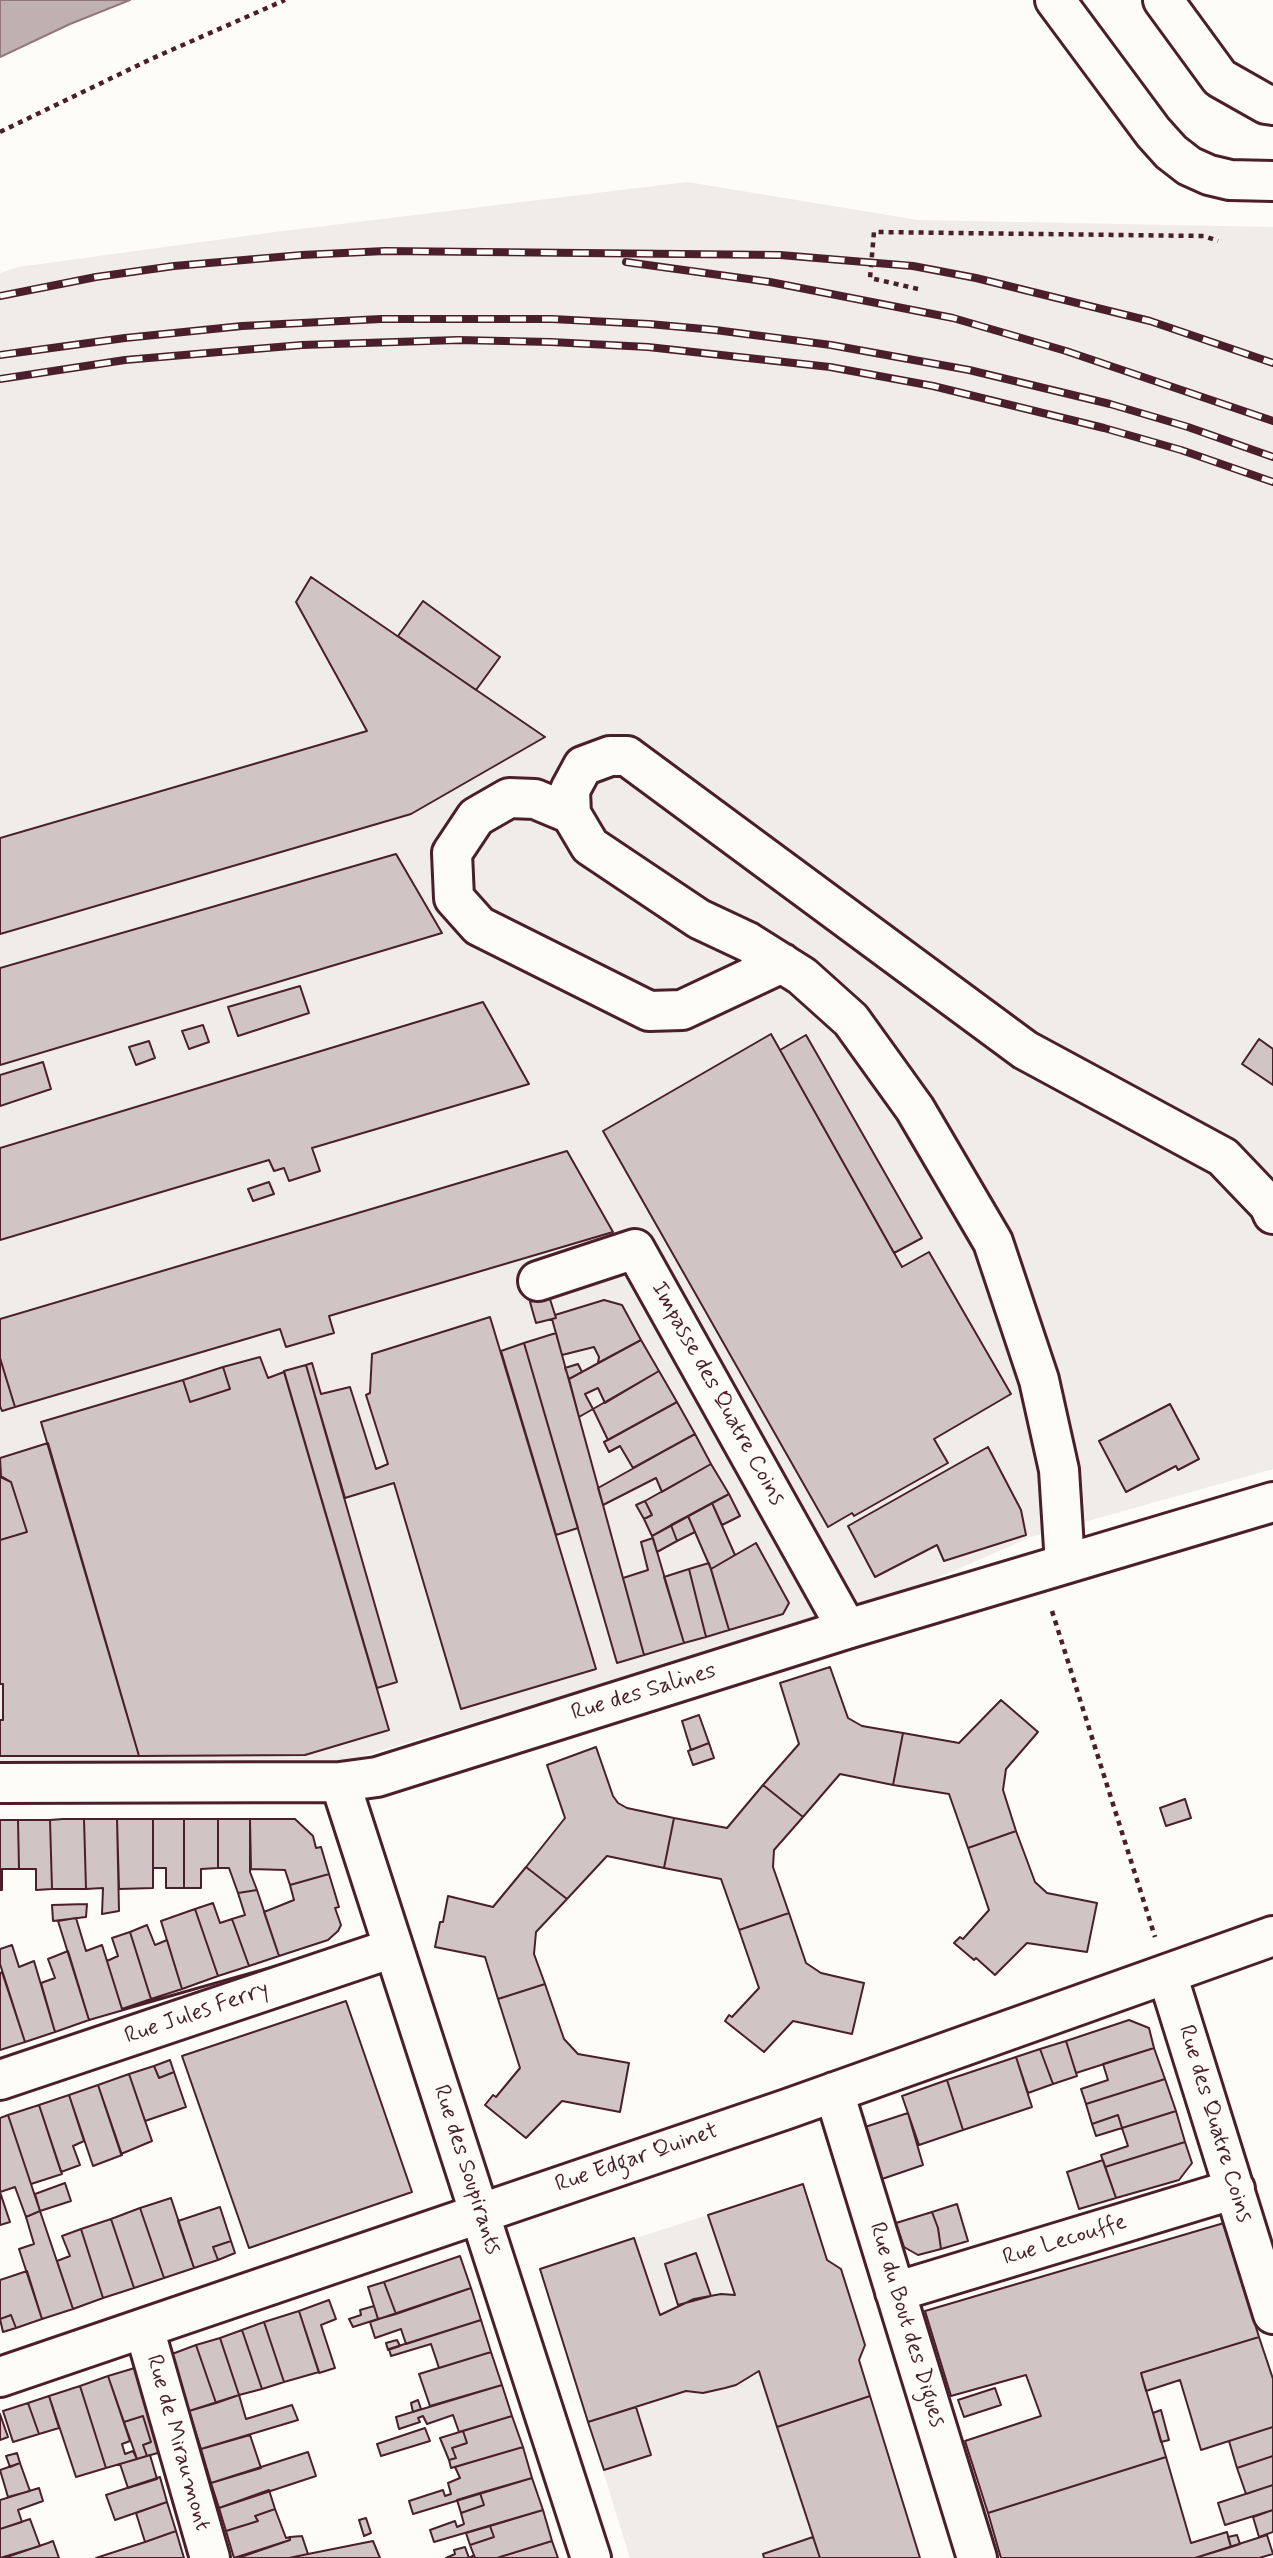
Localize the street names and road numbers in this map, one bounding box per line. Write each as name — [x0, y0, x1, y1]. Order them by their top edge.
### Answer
street label: Impasse des Quatre Coins — [644, 1277, 790, 1511]
street label: Rue des Salines — [568, 1658, 720, 1728]
street label: Rue Jules Ferry — [121, 1976, 273, 2052]
street label: Rue des Quatre Coins — [1171, 2022, 1257, 2226]
street label: Rue des Soupirants — [426, 2082, 506, 2258]
street label: Rue Edgar Quinet — [552, 2118, 722, 2200]
street label: Rue Lecouffe — [1000, 2209, 1130, 2273]
street label: Rue du Bout des Digues — [862, 2219, 950, 2431]
street label: Rue de Miraumont — [139, 2352, 215, 2534]

